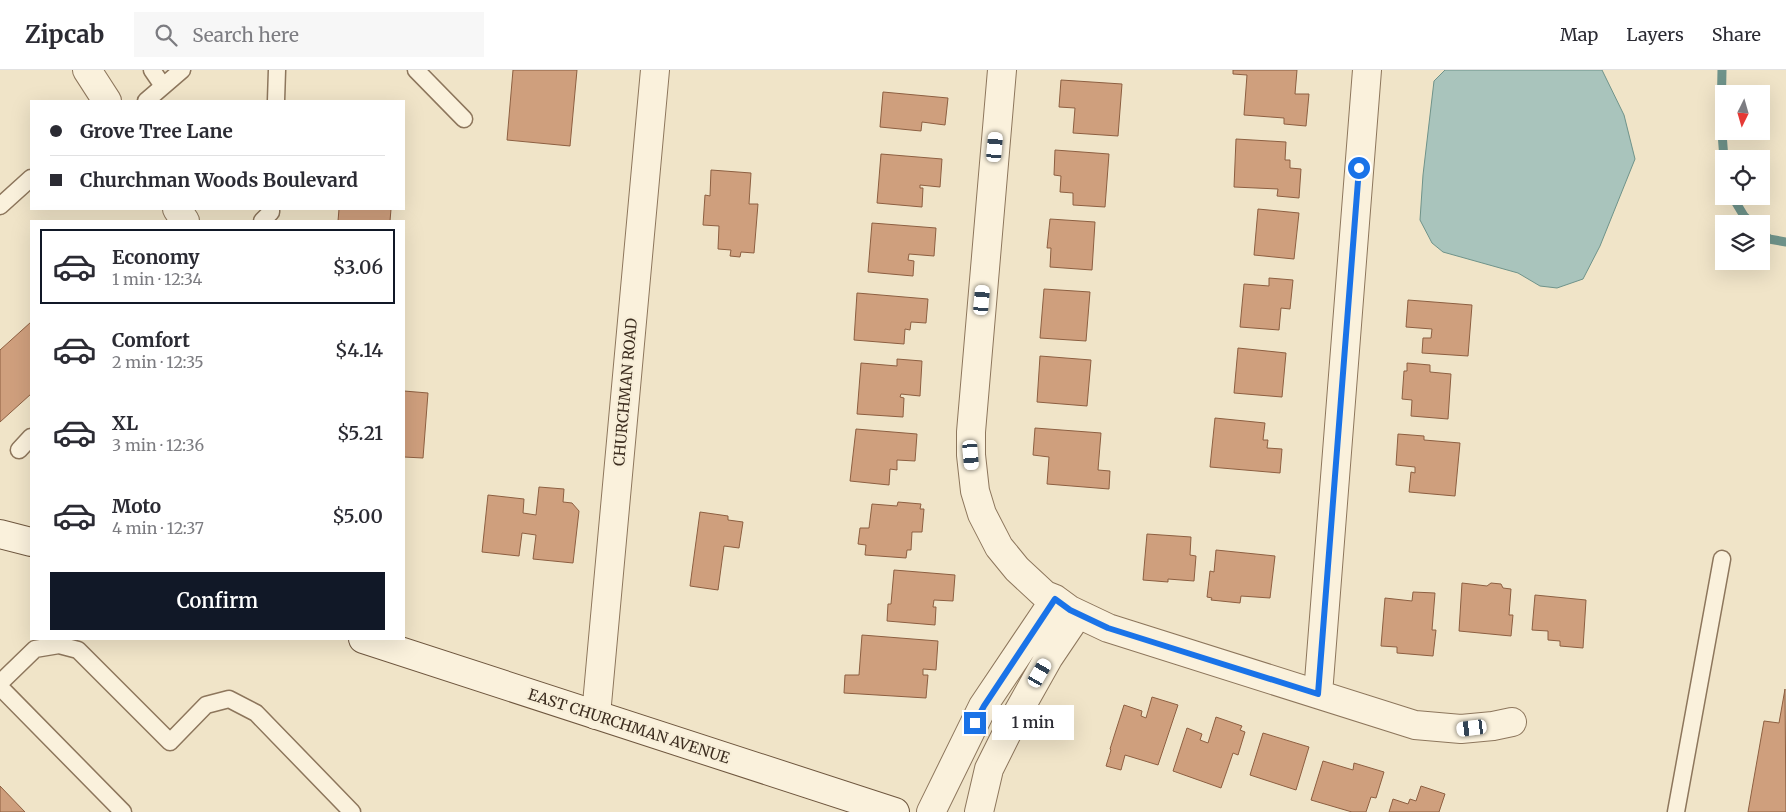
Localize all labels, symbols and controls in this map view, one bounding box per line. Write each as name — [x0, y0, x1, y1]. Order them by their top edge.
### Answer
search box — [134, 12, 484, 57]
text: Zipcab — [25, 19, 104, 50]
icon: search — [152, 21, 180, 49]
text: Search here — [192, 23, 299, 47]
text: Map — [1560, 23, 1598, 46]
text: Layers — [1626, 23, 1684, 46]
text: Share — [1712, 23, 1761, 46]
north arrow — [1715, 85, 1770, 140]
map controls — [1715, 85, 1770, 270]
text: Grove Tree Lane — [80, 119, 233, 143]
car — [986, 131, 1003, 163]
button: locate — [1715, 150, 1770, 205]
route start — [1348, 157, 1370, 179]
text: Churchman Woods Boulevard — [80, 168, 358, 192]
button: layers — [1715, 215, 1770, 270]
icon: car — [52, 244, 97, 289]
text: Economy — [112, 245, 200, 269]
text: $3.06 — [333, 255, 383, 279]
text: 1 min · 12:34 — [112, 269, 202, 289]
car — [973, 284, 990, 316]
street label: CHURCHMAN ROAD — [609, 317, 641, 467]
icon: car — [52, 327, 97, 372]
text: Comfort — [112, 328, 190, 352]
text: $4.14 — [335, 338, 383, 362]
text: 2 min · 12:35 — [112, 352, 204, 372]
icon: car — [52, 410, 97, 455]
text: XL — [112, 411, 138, 435]
text: $5.21 — [337, 421, 383, 445]
text: 3 min · 12:36 — [112, 435, 204, 455]
car — [962, 439, 979, 471]
icon: car — [52, 493, 97, 538]
text: Moto — [112, 494, 161, 518]
text: $5.00 — [332, 504, 383, 528]
text: 4 min · 12:37 — [112, 518, 204, 538]
button: Confirm — [50, 572, 385, 630]
car — [1026, 656, 1053, 690]
street label: EAST CHURCHMAN AVENUE — [526, 684, 733, 768]
callout: 1 min — [992, 706, 1075, 740]
route end — [964, 712, 986, 734]
text: 1 min — [1011, 712, 1055, 732]
car — [1456, 719, 1487, 737]

